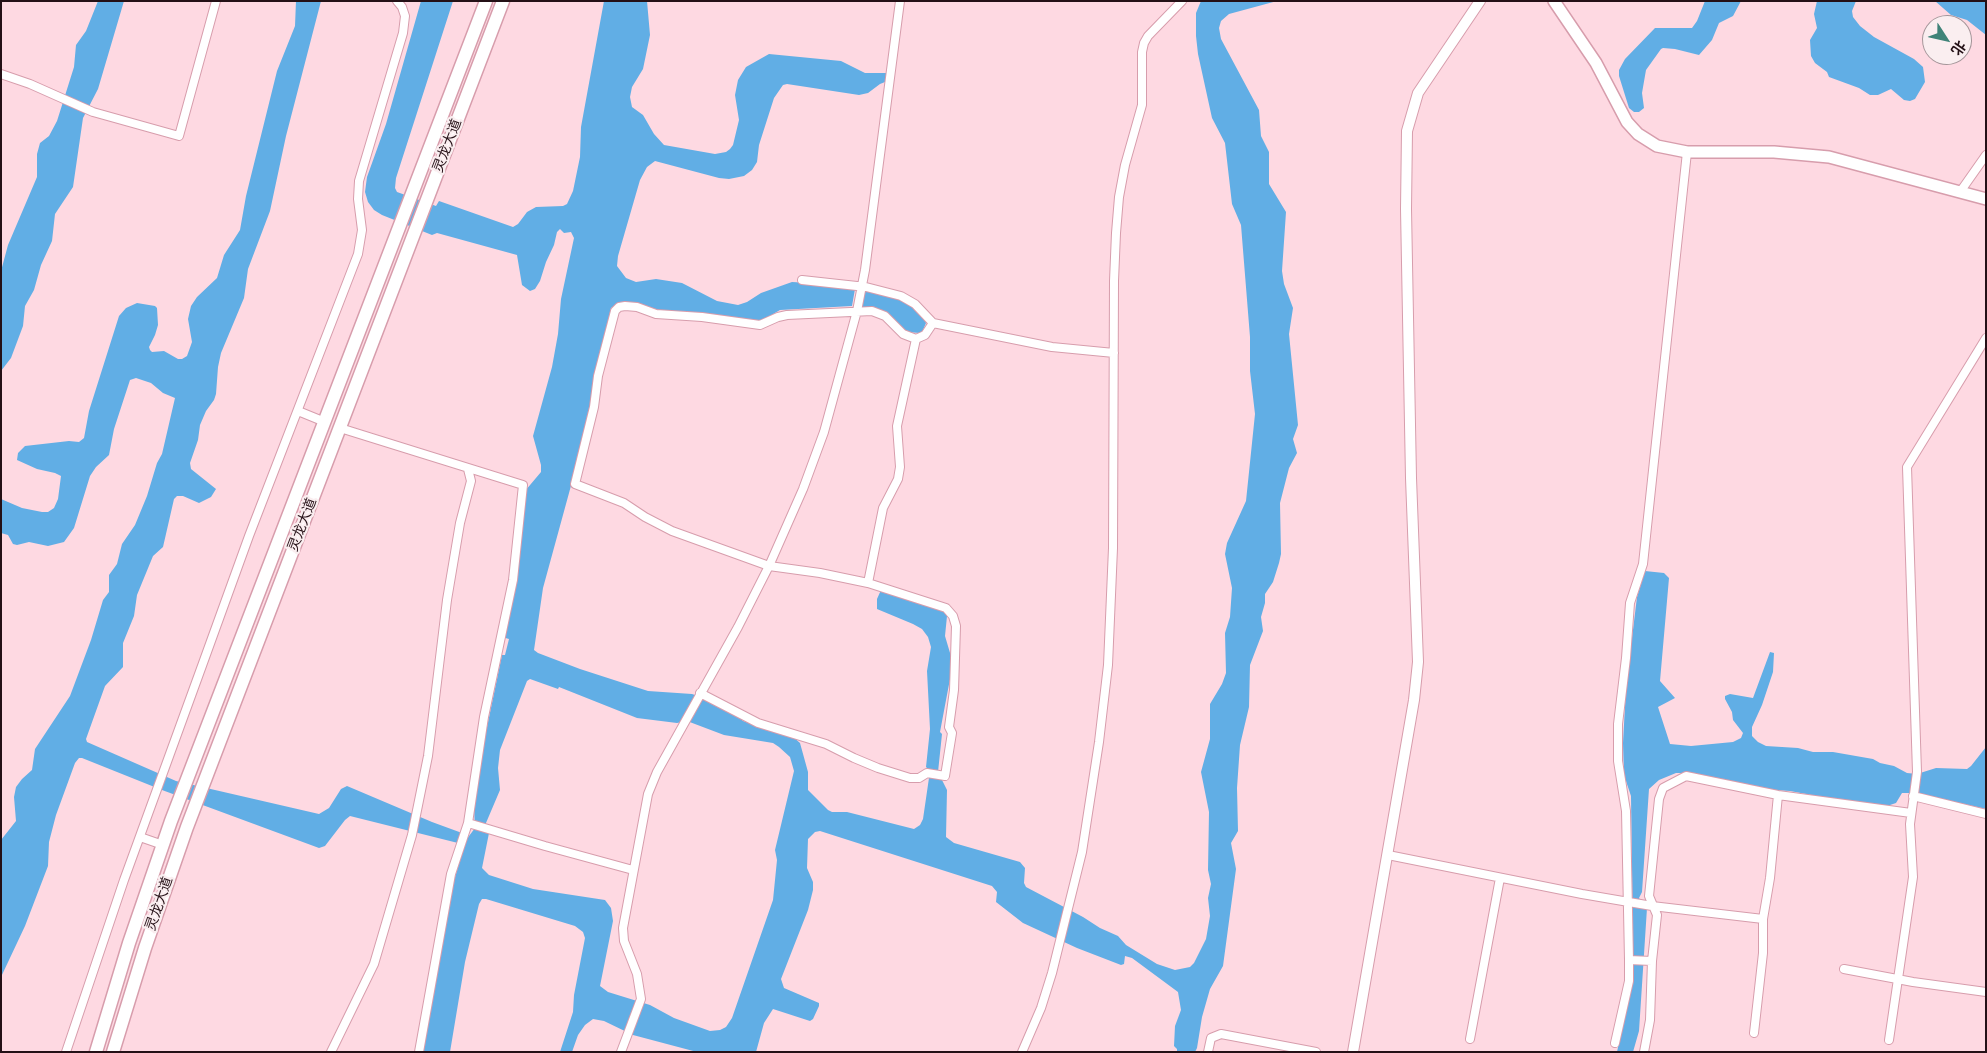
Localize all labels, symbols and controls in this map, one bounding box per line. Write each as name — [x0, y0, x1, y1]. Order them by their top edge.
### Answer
north arrow — [1922, 15, 1972, 65]
text: 北 — [1946, 37, 1971, 60]
street label: 灵龙大道 — [430, 117, 466, 175]
street label: 灵龙大道 — [285, 496, 321, 554]
street label: 灵龙大道 — [143, 875, 177, 933]

